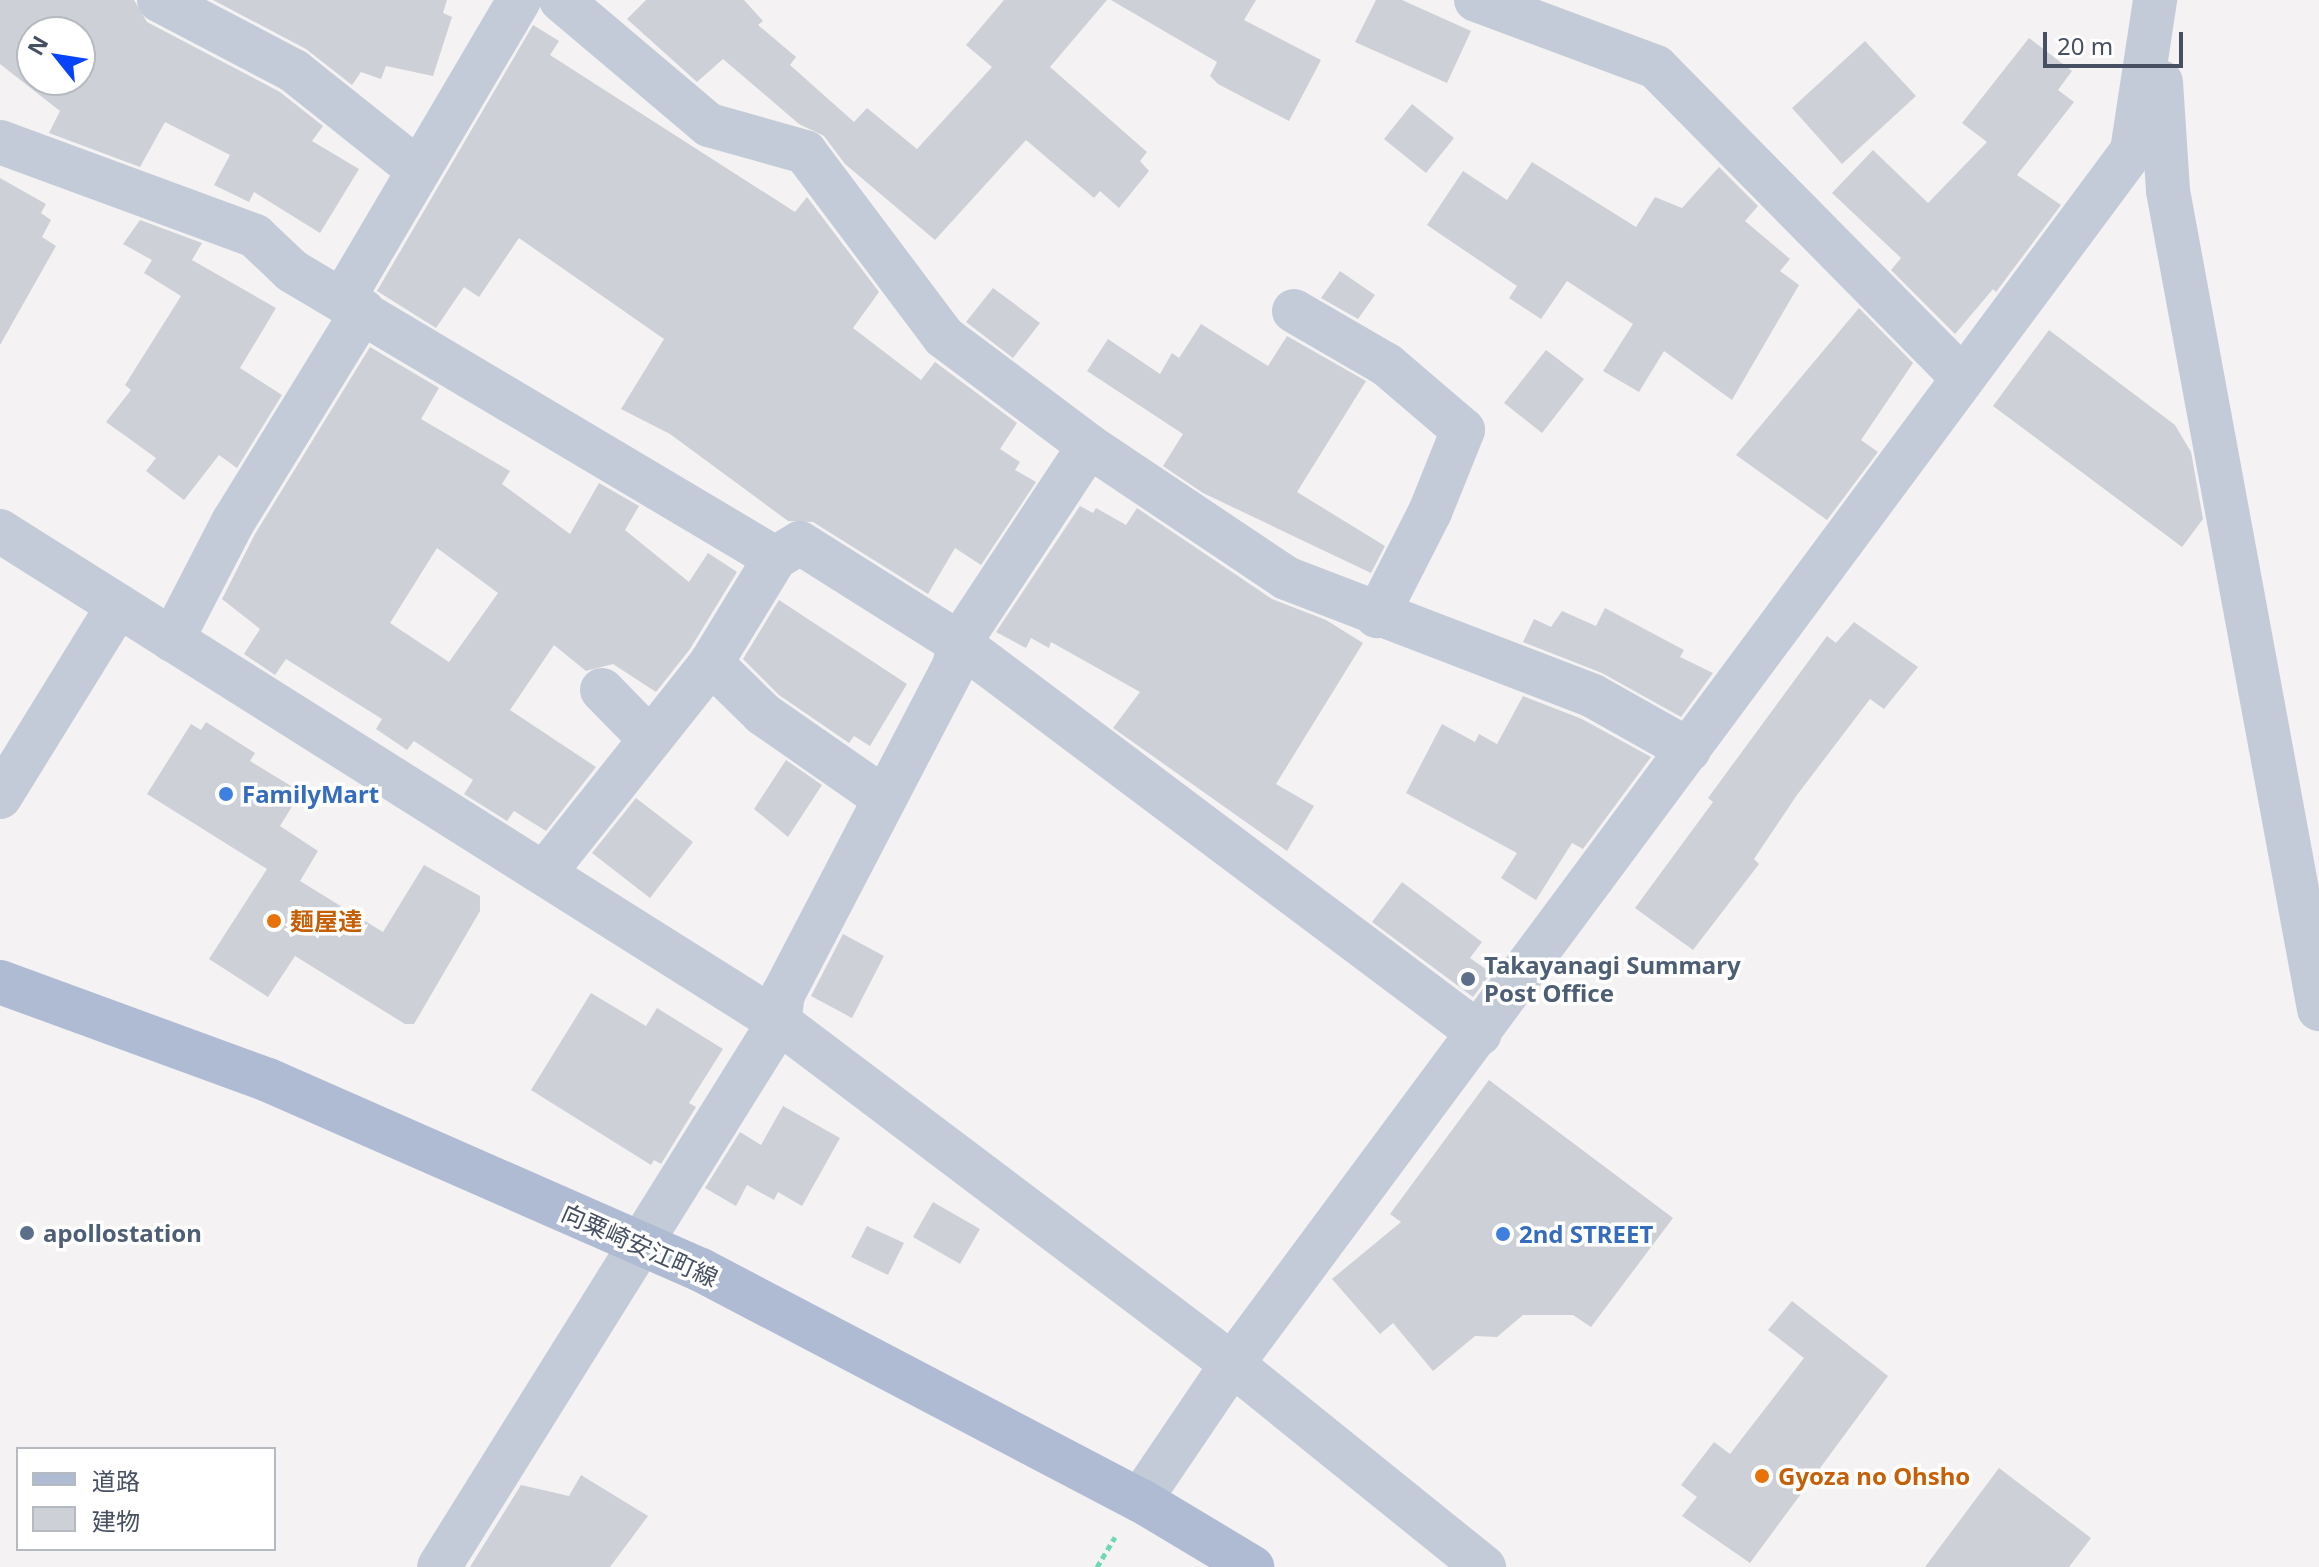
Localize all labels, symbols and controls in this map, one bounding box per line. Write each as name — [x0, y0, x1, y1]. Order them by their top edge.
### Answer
north arrow — [16, 16, 96, 96]
scale bar — [2047, 16, 2187, 66]
text: 20 m — [2057, 29, 2113, 62]
text: N — [19, 30, 54, 60]
place label: FamilyMart — [242, 780, 379, 808]
marker: FamilyMart — [217, 785, 235, 803]
place label: 麺屋達 — [290, 907, 362, 935]
marker: 麺屋達 — [265, 912, 283, 930]
place label: Takayanagi Summary Post Office — [1484, 951, 1741, 1007]
marker: Takayanagi Summary Post Office — [1459, 970, 1477, 988]
street label: 向粟崎安江町線 — [557, 1198, 723, 1292]
place label: apollostation — [43, 1219, 202, 1247]
place label: 2nd STREET — [1519, 1220, 1653, 1248]
marker: apollostation — [18, 1224, 36, 1242]
marker: 2nd STREET — [1494, 1225, 1512, 1243]
legend — [16, 1447, 276, 1551]
place label: Gyoza no Ohsho — [1778, 1462, 1970, 1490]
text: 道路 — [92, 1464, 140, 1497]
marker: Gyoza no Ohsho — [1753, 1467, 1771, 1485]
text: 建物 — [92, 1504, 140, 1537]

